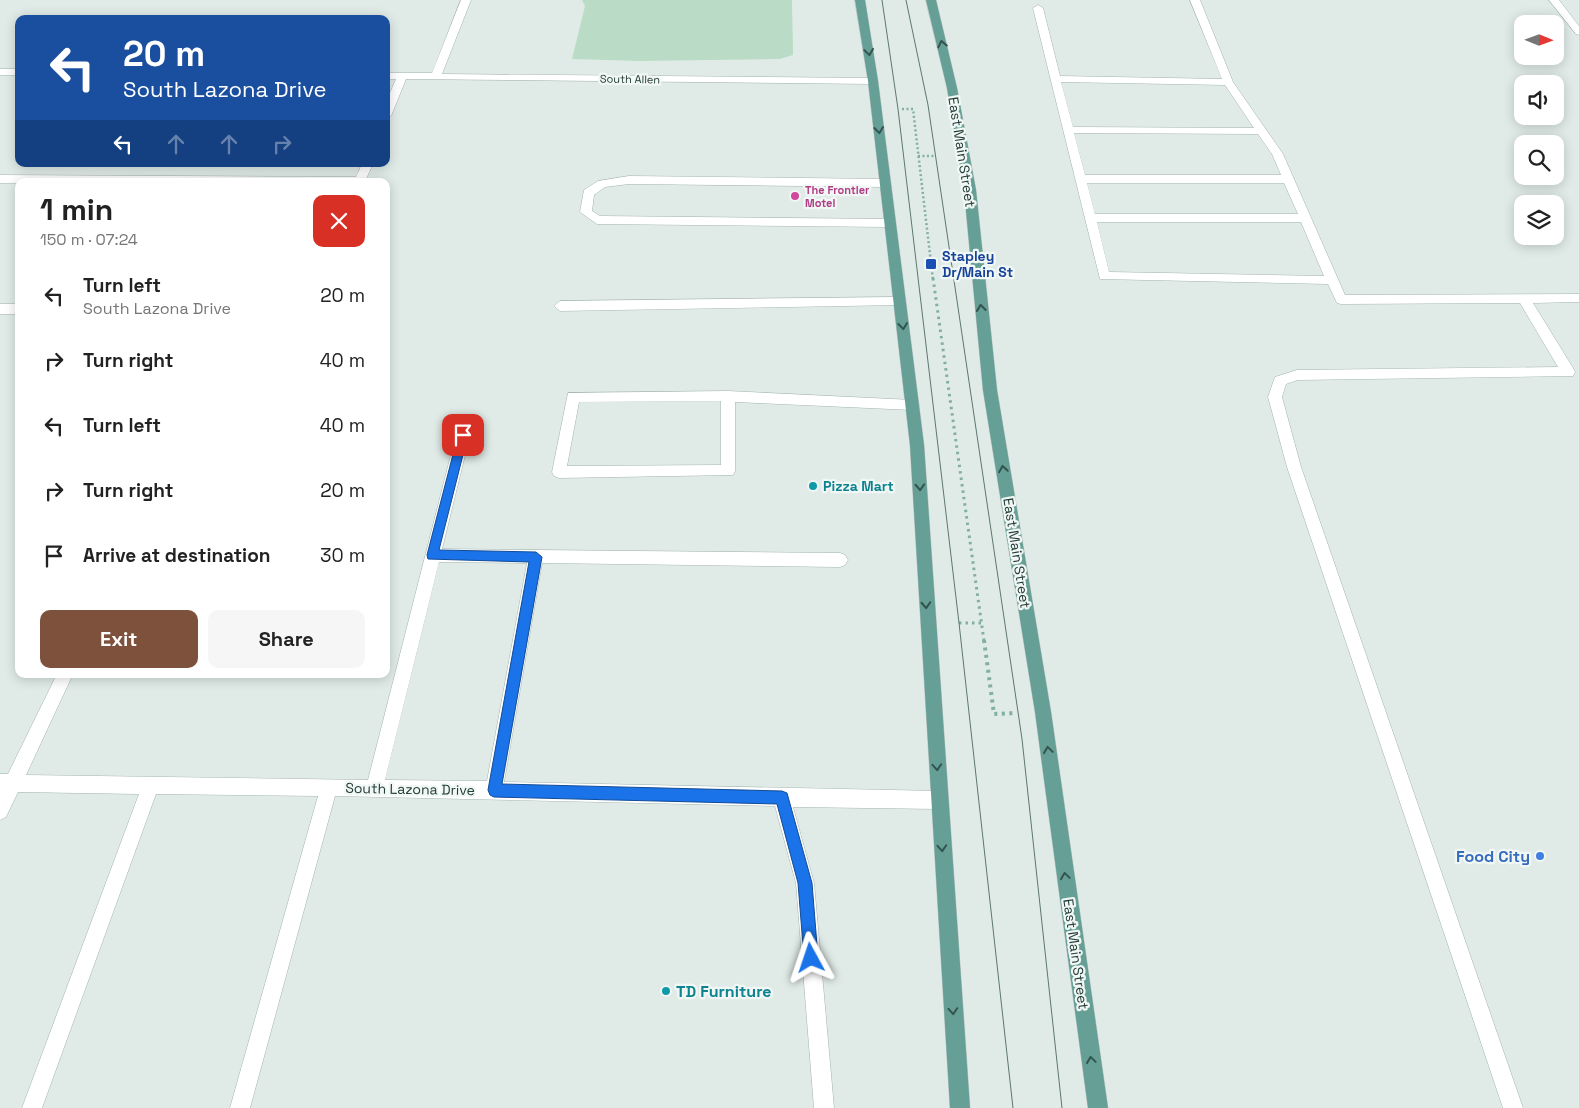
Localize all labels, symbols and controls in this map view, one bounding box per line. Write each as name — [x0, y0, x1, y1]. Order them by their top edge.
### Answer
north arrow — [1514, 15, 1564, 65]
map controls — [1514, 15, 1564, 245]
text: 20 m — [123, 32, 205, 76]
icon: left — [40, 35, 105, 100]
one-way arrow — [937, 40, 948, 48]
one-way arrow — [863, 48, 874, 56]
street label: South Allen — [600, 71, 660, 87]
text: South Lazona Drive — [123, 75, 327, 103]
button: sound — [1514, 75, 1564, 125]
street label: East Main Street — [944, 95, 980, 209]
one-way arrow — [873, 126, 884, 134]
icon: left — [109, 130, 137, 158]
icon: ahead — [162, 130, 190, 158]
icon: ahead — [215, 130, 243, 158]
icon: right — [268, 130, 296, 158]
button: search — [1514, 135, 1564, 185]
place label: The Frontier Motel — [805, 183, 870, 210]
text: 1 min — [40, 190, 113, 229]
marker: The Frontier Motel — [789, 190, 801, 202]
button: close — [313, 195, 365, 247]
button: layers — [1514, 195, 1564, 245]
text: 150 m · 07:24 — [40, 229, 138, 250]
place label: Stapley Dr/Main St — [942, 247, 1013, 281]
marker: Stapley Dr/Main St — [924, 257, 938, 271]
text: Turn left — [83, 273, 161, 298]
icon: left — [40, 282, 68, 310]
text: 20 m — [320, 283, 365, 308]
text: South Lazona Drive — [83, 298, 231, 319]
one-way arrow — [976, 303, 987, 311]
one-way arrow — [897, 322, 908, 330]
icon: right — [40, 347, 68, 375]
text: Turn right — [83, 348, 173, 373]
text: 40 m — [320, 348, 365, 373]
icon: left — [40, 412, 68, 440]
text: Turn left — [83, 413, 161, 438]
text: 40 m — [320, 413, 365, 438]
pin — [442, 414, 484, 456]
icon: arrive — [449, 421, 477, 449]
one-way arrow — [999, 464, 1009, 473]
icon: right — [40, 477, 68, 505]
place label: Pizza Mart — [823, 477, 894, 495]
text: Turn right — [83, 478, 173, 503]
text: 20 m — [320, 478, 365, 503]
marker: Pizza Mart — [807, 480, 819, 492]
one-way arrow — [914, 484, 925, 492]
street label: East Main Street — [999, 496, 1035, 610]
icon: arrive — [40, 542, 68, 570]
text: Arrive at destination — [83, 543, 271, 568]
text: 30 m — [320, 543, 365, 568]
one-way arrow — [921, 601, 931, 609]
button: Exit — [40, 610, 198, 668]
button: Share — [208, 610, 365, 668]
one-way arrow — [1043, 746, 1054, 754]
one-way arrow — [931, 763, 942, 771]
street label: South Lazona Drive — [345, 779, 475, 799]
one-way arrow — [937, 845, 948, 853]
place label: Food City — [1456, 846, 1530, 867]
marker: Food City — [1534, 850, 1546, 862]
one-way arrow — [1061, 872, 1071, 880]
street label: East Main Street — [1059, 897, 1093, 1011]
position arrow — [784, 931, 836, 983]
place label: TD Furniture — [676, 981, 771, 1002]
marker: TD Furniture — [660, 985, 672, 997]
one-way arrow — [948, 1007, 959, 1015]
one-way arrow — [1087, 1055, 1097, 1064]

